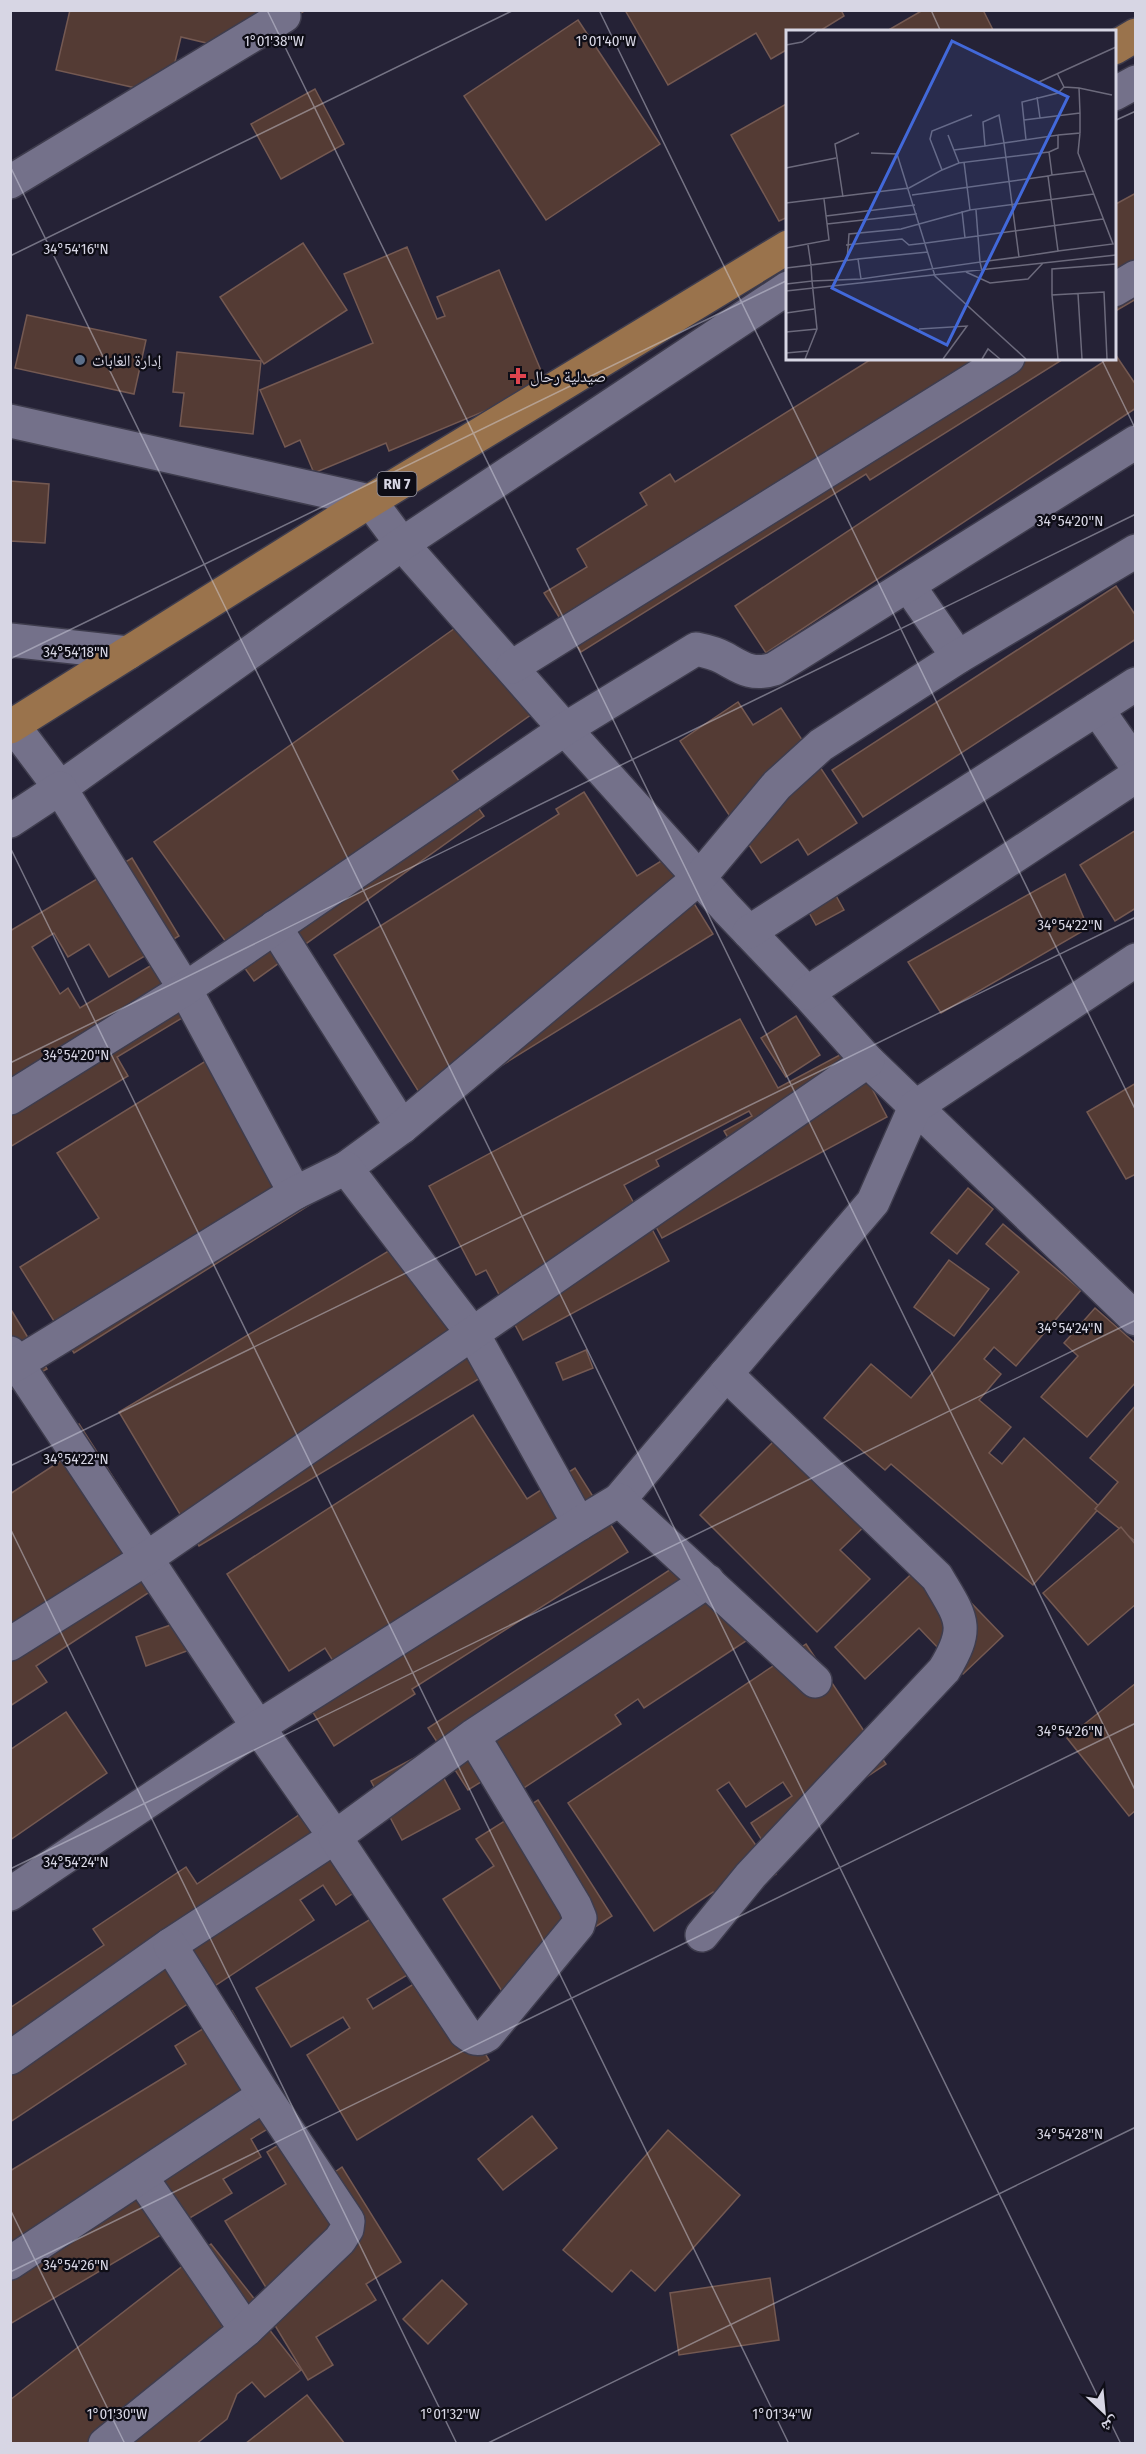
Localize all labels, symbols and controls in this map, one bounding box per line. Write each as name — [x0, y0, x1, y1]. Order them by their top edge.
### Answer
inset map — [786, 30, 1116, 360]
text: 1°01'38"W — [244, 32, 304, 50]
text: 1°01'40"W — [576, 32, 636, 50]
text: 34°54'16"N — [43, 240, 109, 258]
place label: إدارة الغابات — [92, 351, 162, 370]
marker: إدارة الغابات — [73, 353, 87, 367]
place label: صيدلية رحال — [530, 367, 606, 387]
marker: صيدلية رحال — [511, 369, 525, 383]
road number: RN 7 — [378, 472, 416, 496]
text: 34°54'20"N — [1037, 512, 1103, 530]
text: 34°54'18"N — [43, 643, 109, 661]
text: 34°54'22"N — [1037, 916, 1103, 934]
text: 34°54'20"N — [43, 1046, 109, 1064]
text: 34°54'24"N — [1037, 1319, 1103, 1337]
text: 34°54'22"N — [43, 1450, 109, 1468]
text: 34°54'26"N — [1037, 1722, 1103, 1740]
text: 34°54'24"N — [43, 1853, 109, 1871]
text: 34°54'28"N — [1037, 2125, 1103, 2143]
text: 34°54'26"N — [43, 2256, 109, 2274]
north arrow — [1074, 2382, 1134, 2442]
text: 1°01'30"W — [87, 2405, 147, 2423]
text: 1°01'32"W — [420, 2405, 480, 2423]
text: 1°01'34"W — [752, 2405, 812, 2423]
text: ش — [1099, 2413, 1122, 2437]

